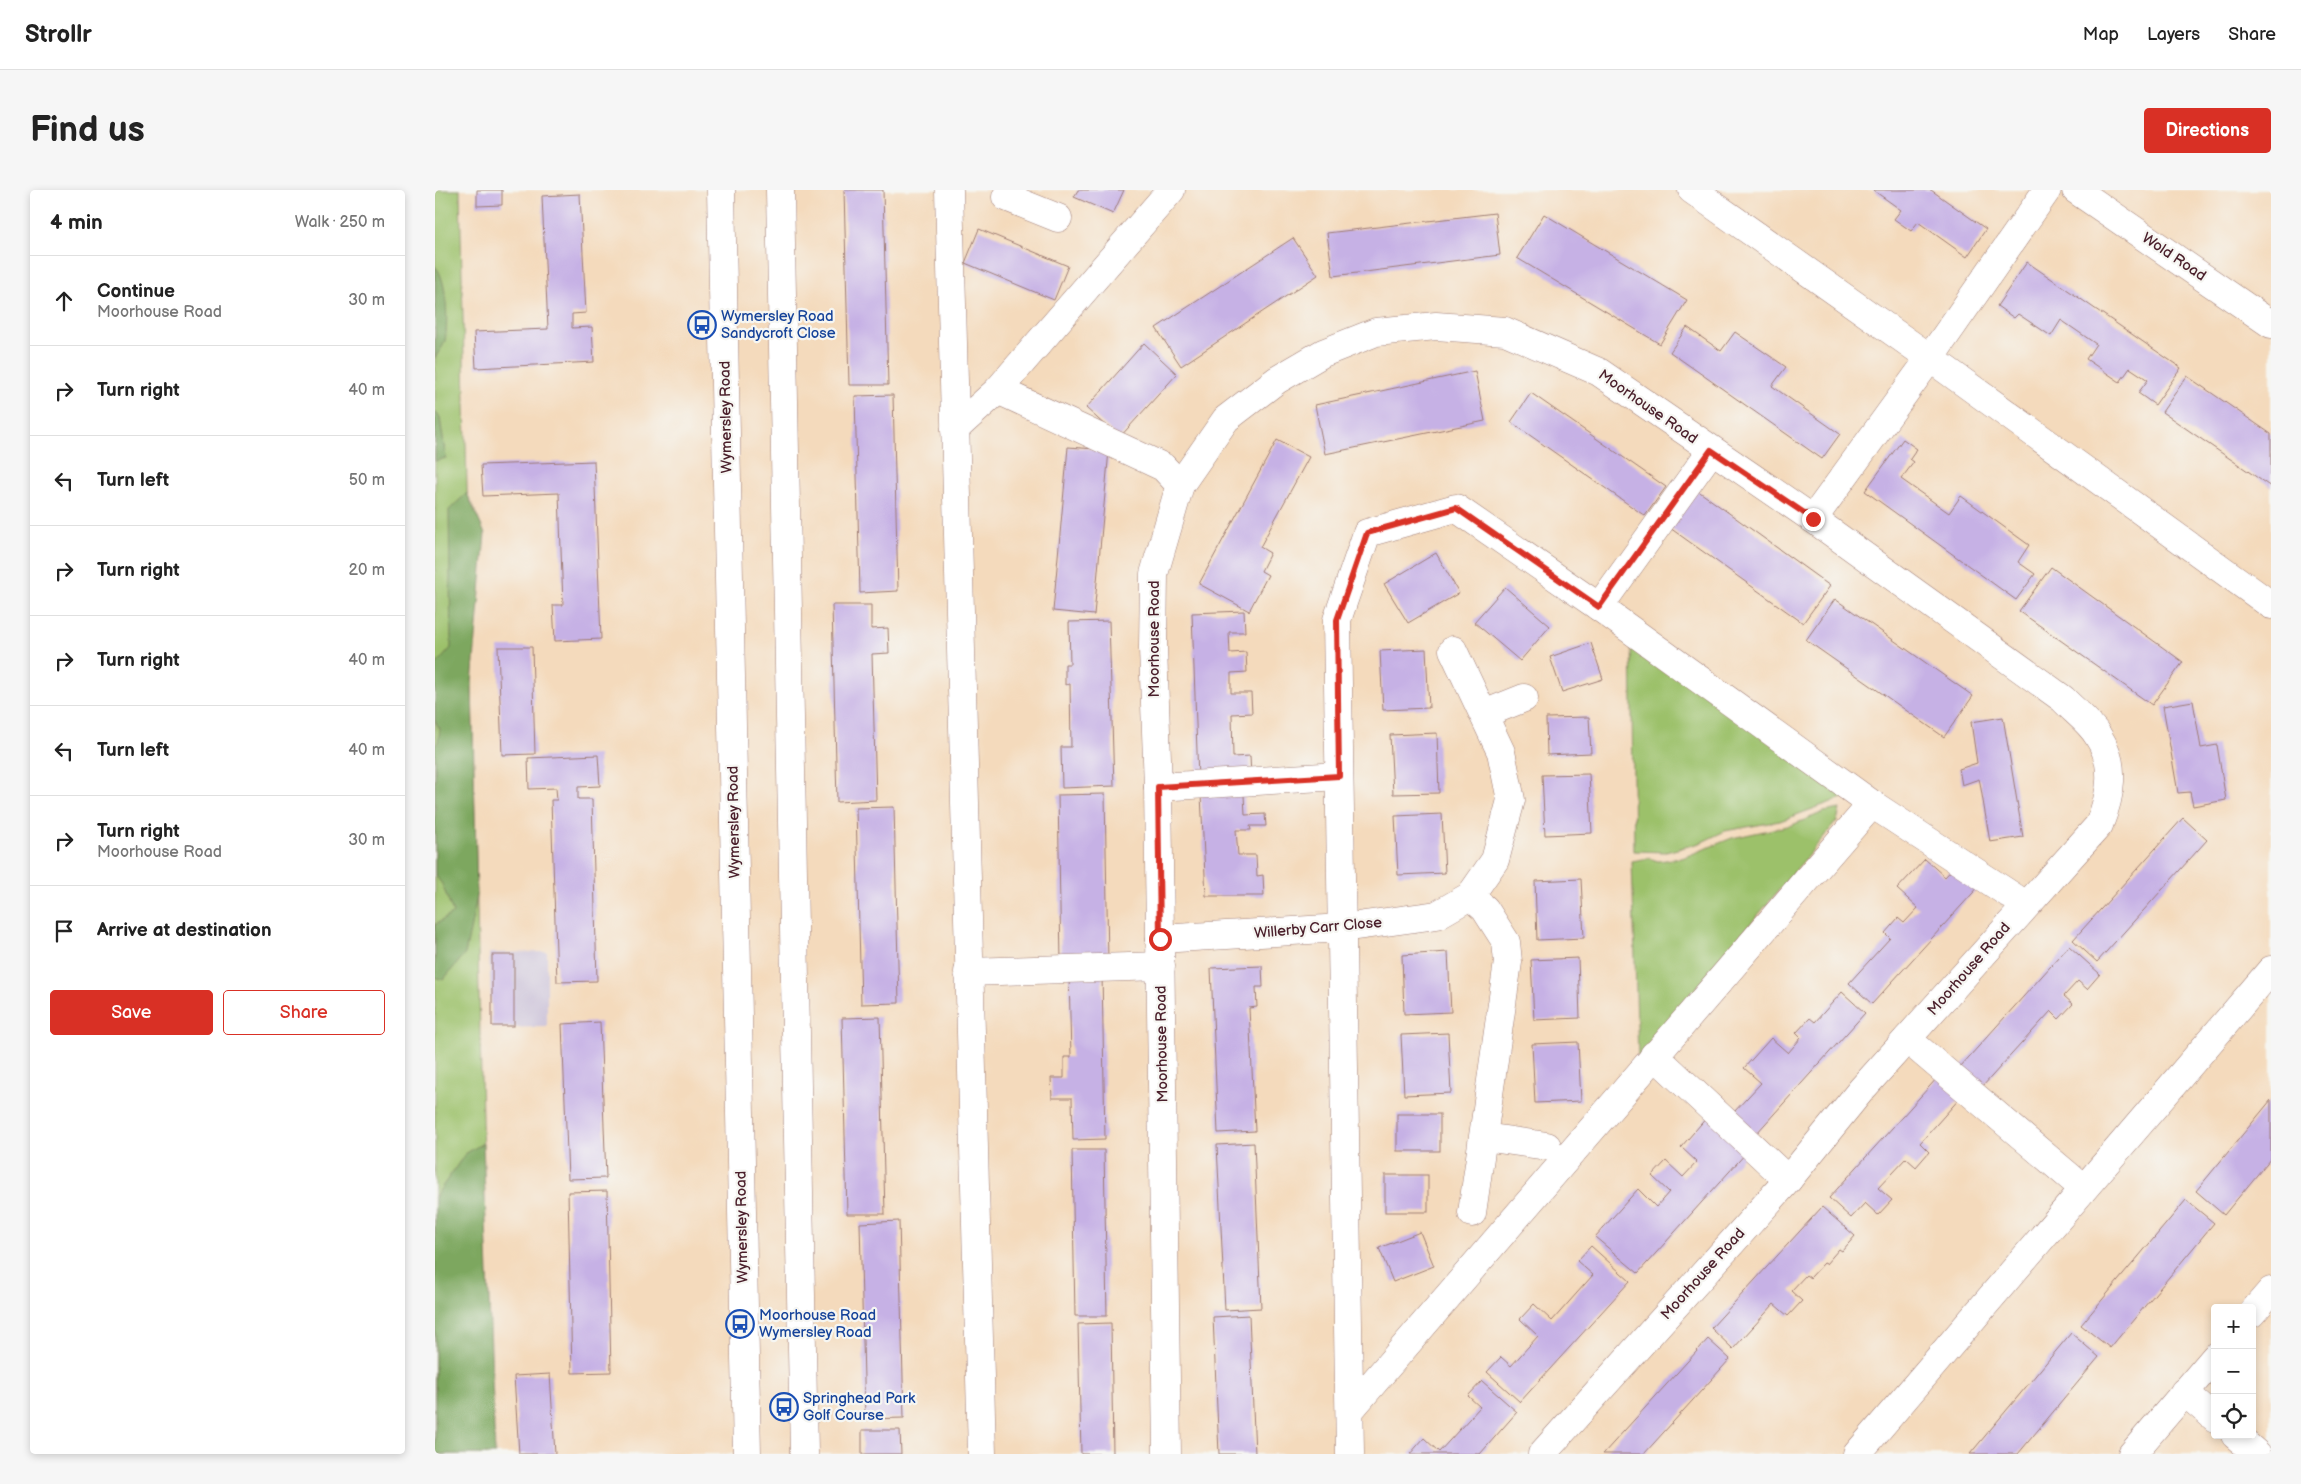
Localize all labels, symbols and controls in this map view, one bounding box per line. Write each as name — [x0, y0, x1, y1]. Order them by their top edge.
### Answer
text: Strollr — [25, 20, 92, 49]
text: Map — [2083, 24, 2119, 45]
text: Layers — [2147, 24, 2200, 45]
text: Share — [2228, 24, 2276, 45]
button: Directions — [2144, 108, 2271, 153]
text: Find us — [30, 109, 145, 152]
text: 4 min — [50, 210, 103, 235]
text: Walk · 250 m — [295, 213, 385, 232]
street label: Wold Road — [2138, 229, 2210, 285]
text: Continue — [97, 280, 175, 303]
icon: ahead — [50, 287, 78, 315]
text: 30 m — [348, 291, 385, 310]
text: Moorhouse Road — [97, 303, 222, 322]
place label: Wymersley Road Sandycroft Close — [721, 307, 836, 343]
bus stop icon: Wymersley Road Sandycroft Close — [687, 310, 717, 340]
street label: Wymersley Road — [716, 361, 736, 473]
street label: Moorhouse Road — [1595, 366, 1701, 448]
icon: right — [50, 377, 78, 405]
text: Turn right — [97, 379, 180, 402]
text: 40 m — [348, 381, 385, 400]
icon: left — [50, 467, 78, 495]
text: Turn left — [97, 469, 169, 492]
text: 50 m — [349, 471, 385, 490]
route end — [1802, 508, 1825, 531]
icon: right — [50, 557, 78, 585]
text: Turn right — [97, 559, 180, 582]
text: 20 m — [349, 561, 385, 580]
street label: Moorhouse Road — [1145, 580, 1164, 698]
icon: right — [50, 647, 78, 675]
text: Turn right — [97, 649, 180, 672]
text: 40 m — [348, 651, 385, 670]
icon: left — [50, 737, 78, 765]
text: Turn left — [97, 739, 169, 762]
text: 40 m — [348, 741, 385, 760]
street label: Wymersley Road — [724, 766, 744, 878]
text: Turn right — [97, 820, 180, 843]
icon: right — [50, 827, 78, 855]
text: 30 m — [348, 831, 385, 850]
text: Moorhouse Road — [97, 843, 222, 862]
street label: Willerby Carr Close — [1253, 913, 1383, 943]
icon: arrive — [50, 917, 78, 945]
text: Arrive at destination — [97, 919, 272, 942]
street label: Moorhouse Road — [1923, 919, 2015, 1019]
route start — [1149, 928, 1172, 951]
street label: Moorhouse Road — [1151, 985, 1173, 1103]
button: Save — [50, 990, 213, 1035]
button: Share — [223, 990, 385, 1035]
street label: Wymersley Road — [732, 1171, 752, 1283]
street label: Moorhouse Road — [1657, 1224, 1749, 1324]
map controls — [2211, 1304, 2256, 1439]
button: + — [2211, 1304, 2256, 1349]
place label: Moorhouse Road Wymersley Road — [759, 1306, 876, 1342]
bus stop icon: Moorhouse Road Wymersley Road — [725, 1309, 755, 1339]
button: − — [2211, 1349, 2256, 1394]
place label: Springhead Park Golf Course — [803, 1389, 916, 1425]
bus stop icon: Springhead Park Golf Course — [769, 1392, 799, 1422]
button: locate — [2211, 1394, 2256, 1439]

